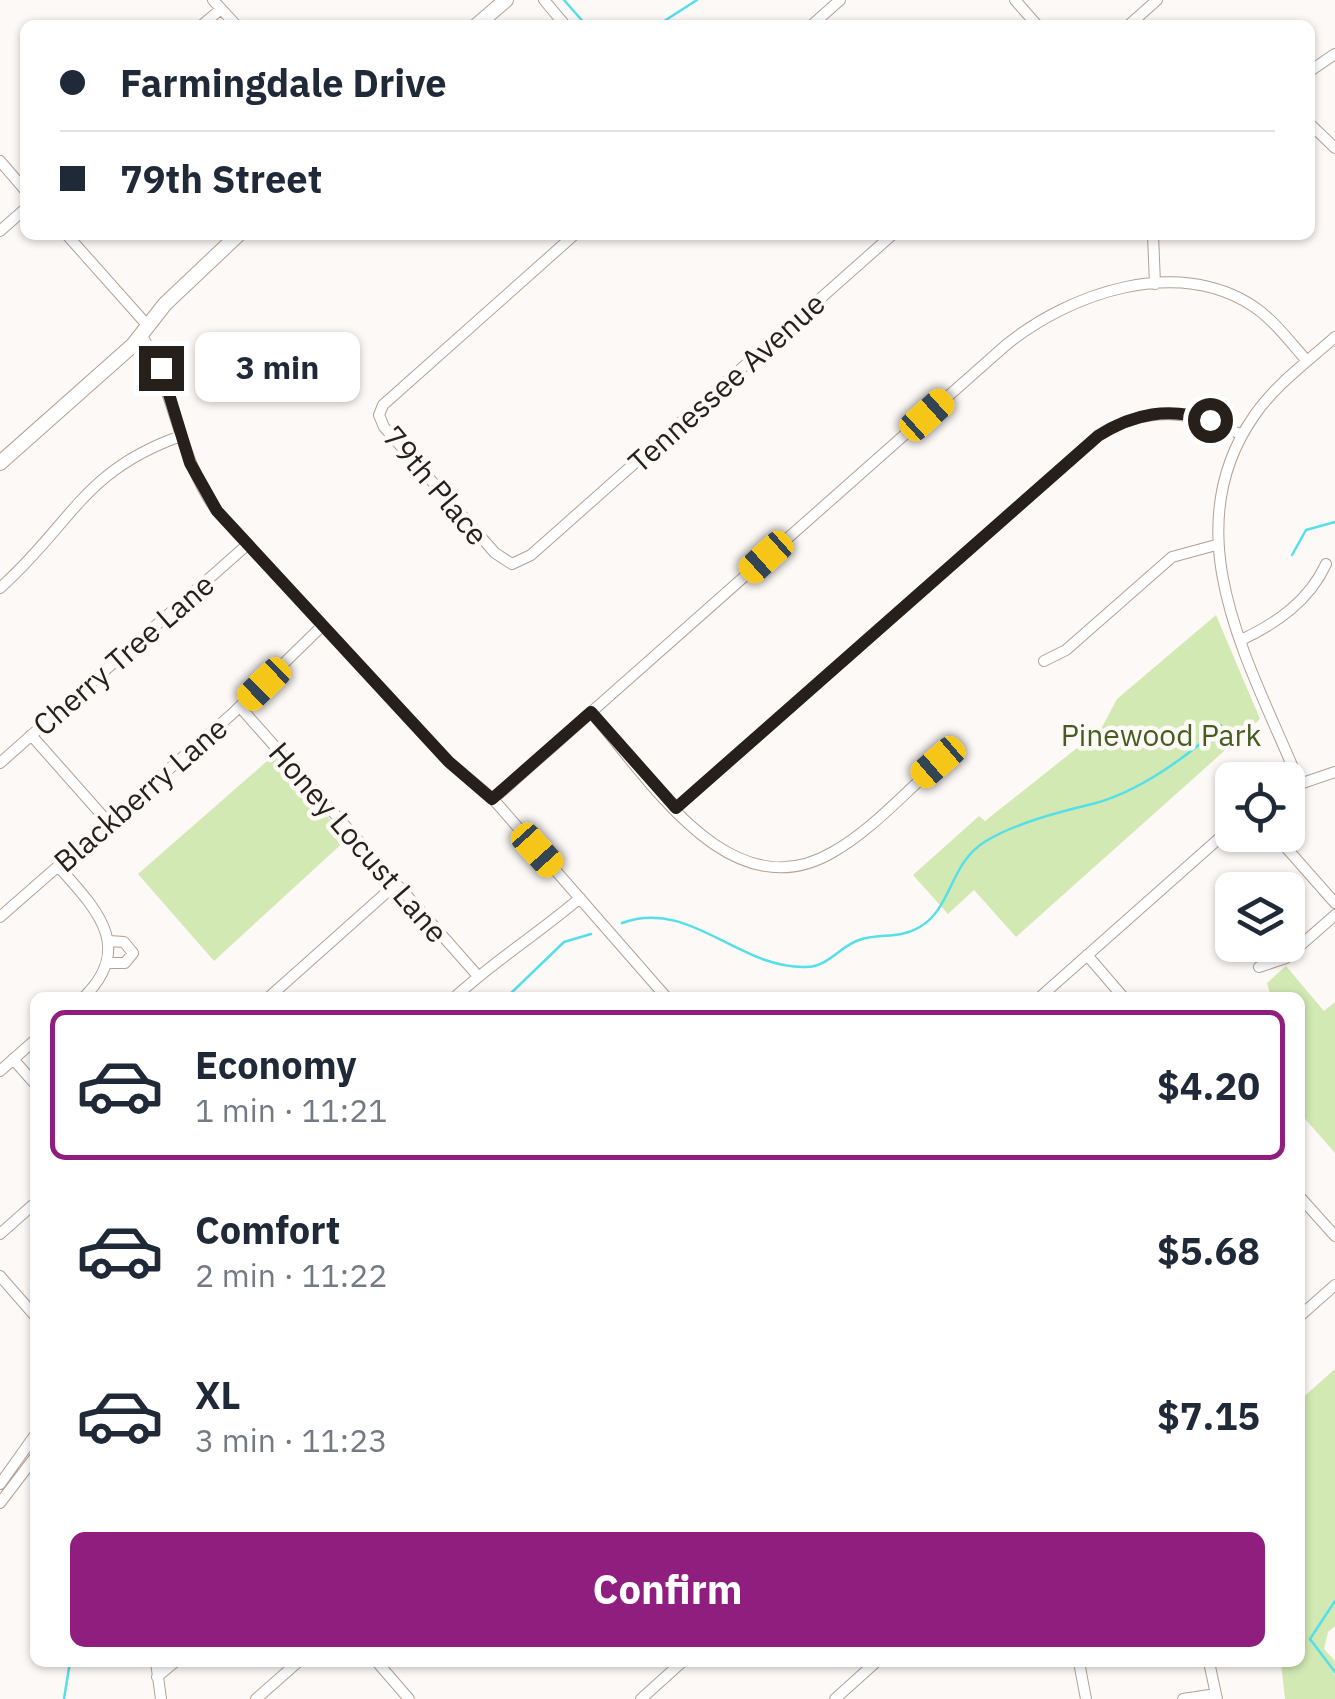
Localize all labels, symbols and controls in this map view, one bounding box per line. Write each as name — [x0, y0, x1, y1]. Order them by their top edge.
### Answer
text: Farmingdale Drive — [120, 58, 447, 107]
text: 79th Street — [120, 154, 322, 203]
street label: Tennessee Avenue — [620, 283, 832, 481]
callout: 3 min — [196, 333, 361, 403]
route end — [139, 346, 184, 391]
text: 3 min — [236, 346, 319, 388]
car — [895, 384, 959, 446]
route start — [1188, 398, 1233, 443]
street label: 79th Place — [375, 417, 497, 553]
car — [734, 526, 798, 588]
street label: Cherry Tree Lane — [24, 565, 222, 743]
car — [232, 652, 296, 716]
street label: Blackberry Lane — [45, 708, 235, 880]
park label: Pinewood Park — [1061, 715, 1262, 754]
car — [906, 731, 970, 793]
street label: Honey Locust Lane — [261, 734, 457, 950]
map controls — [1215, 762, 1305, 962]
button: locate — [1215, 762, 1305, 852]
car — [506, 818, 568, 882]
button: layers — [1215, 872, 1305, 962]
icon: car — [75, 1040, 165, 1130]
text: Economy — [195, 1040, 357, 1089]
text: $4.20 — [1157, 1061, 1260, 1110]
text: 1 min · 11:21 — [195, 1089, 388, 1131]
icon: car — [75, 1205, 165, 1295]
text: Comfort — [195, 1205, 340, 1254]
text: $5.68 — [1157, 1226, 1260, 1275]
text: 2 min · 11:22 — [195, 1254, 388, 1296]
icon: car — [75, 1370, 165, 1460]
text: XL — [195, 1370, 241, 1419]
text: $7.15 — [1157, 1391, 1260, 1440]
text: 3 min · 11:23 — [195, 1419, 388, 1461]
button: Confirm — [70, 1532, 1265, 1647]

